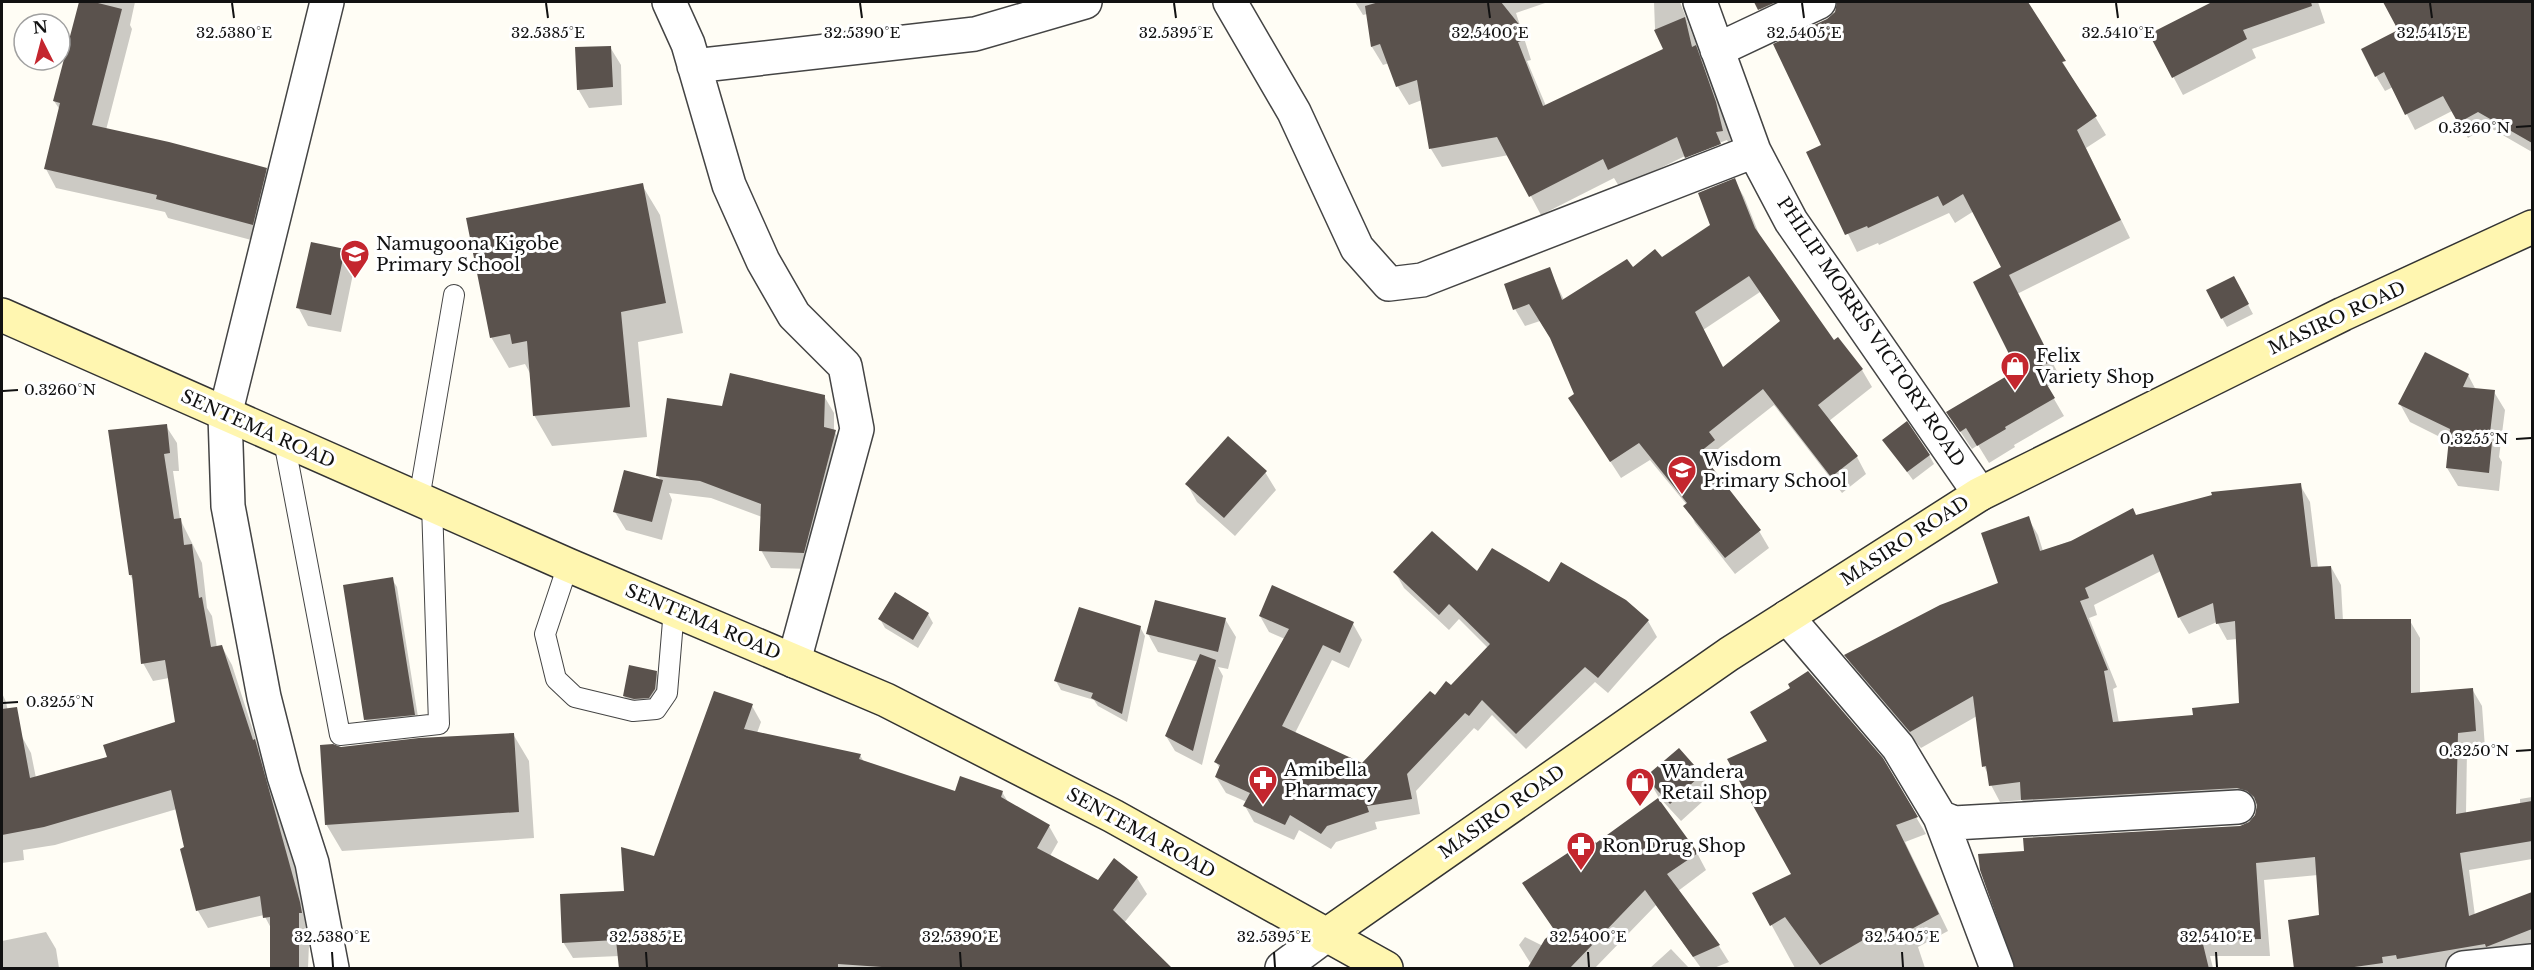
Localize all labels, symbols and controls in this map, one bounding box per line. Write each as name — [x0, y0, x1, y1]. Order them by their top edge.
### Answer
north arrow — [12, 12, 72, 72]
text: N — [32, 16, 49, 38]
text: 32.5380°E — [196, 23, 272, 42]
text: 32.5385°E — [511, 23, 585, 42]
text: 32.5390°E — [824, 23, 900, 42]
text: 32.5395°E — [1139, 23, 1213, 42]
text: 32.5400°E — [1451, 23, 1529, 42]
text: 32.5405°E — [1766, 23, 1842, 42]
text: 32.5410°E — [2081, 23, 2155, 42]
text: 32.5415°E — [2396, 23, 2468, 42]
text: 0.3260°N — [2438, 118, 2510, 137]
street label: PHILIP MORRIS VICTORY ROAD — [1772, 193, 1970, 471]
place label: Namugoona Kigobe Primary School — [376, 233, 559, 276]
school or university icon: Namugoona Kigobe Primary School — [339, 238, 371, 280]
street label: MASIRO ROAD — [2265, 277, 2409, 359]
place label: Felix Variety Shop — [2035, 345, 2154, 388]
shop icon: Felix Variety Shop — [1999, 350, 2031, 392]
text: 0.3260°N — [24, 380, 96, 399]
street label: SENTEMA ROAD — [177, 385, 339, 473]
text: 0.3255°N — [2440, 429, 2508, 448]
place label: Wisdom Primary School — [1702, 449, 1847, 492]
school or university icon: Wisdom Primary School — [1666, 454, 1698, 496]
street label: MASIRO ROAD — [1837, 491, 1973, 591]
street label: SENTEMA ROAD — [622, 579, 784, 665]
text: 0.3255°N — [26, 692, 94, 711]
text: 0.3250°N — [2439, 741, 2509, 760]
place label: Amibella Pharmacy — [1283, 759, 1378, 802]
street label: MASIRO ROAD — [1435, 760, 1569, 864]
place label: Wandera Retail Shop — [1660, 761, 1767, 804]
pharmacy icon: Amibella Pharmacy — [1247, 764, 1279, 806]
shop icon: Wandera Retail Shop — [1624, 766, 1656, 808]
street label: SENTEMA ROAD — [1063, 783, 1219, 883]
pharmacy icon: Ron Drug Shop — [1565, 830, 1597, 872]
place label: Ron Drug Shop — [1602, 835, 1746, 857]
text: 32.5380°E — [294, 927, 370, 946]
text: 32.5385°E — [609, 927, 683, 946]
text: 32.5390°E — [922, 927, 998, 946]
text: 32.5395°E — [1237, 927, 1311, 946]
text: 32.5400°E — [1549, 927, 1627, 946]
text: 32.5405°E — [1864, 927, 1940, 946]
text: 32.5410°E — [2179, 927, 2253, 946]

